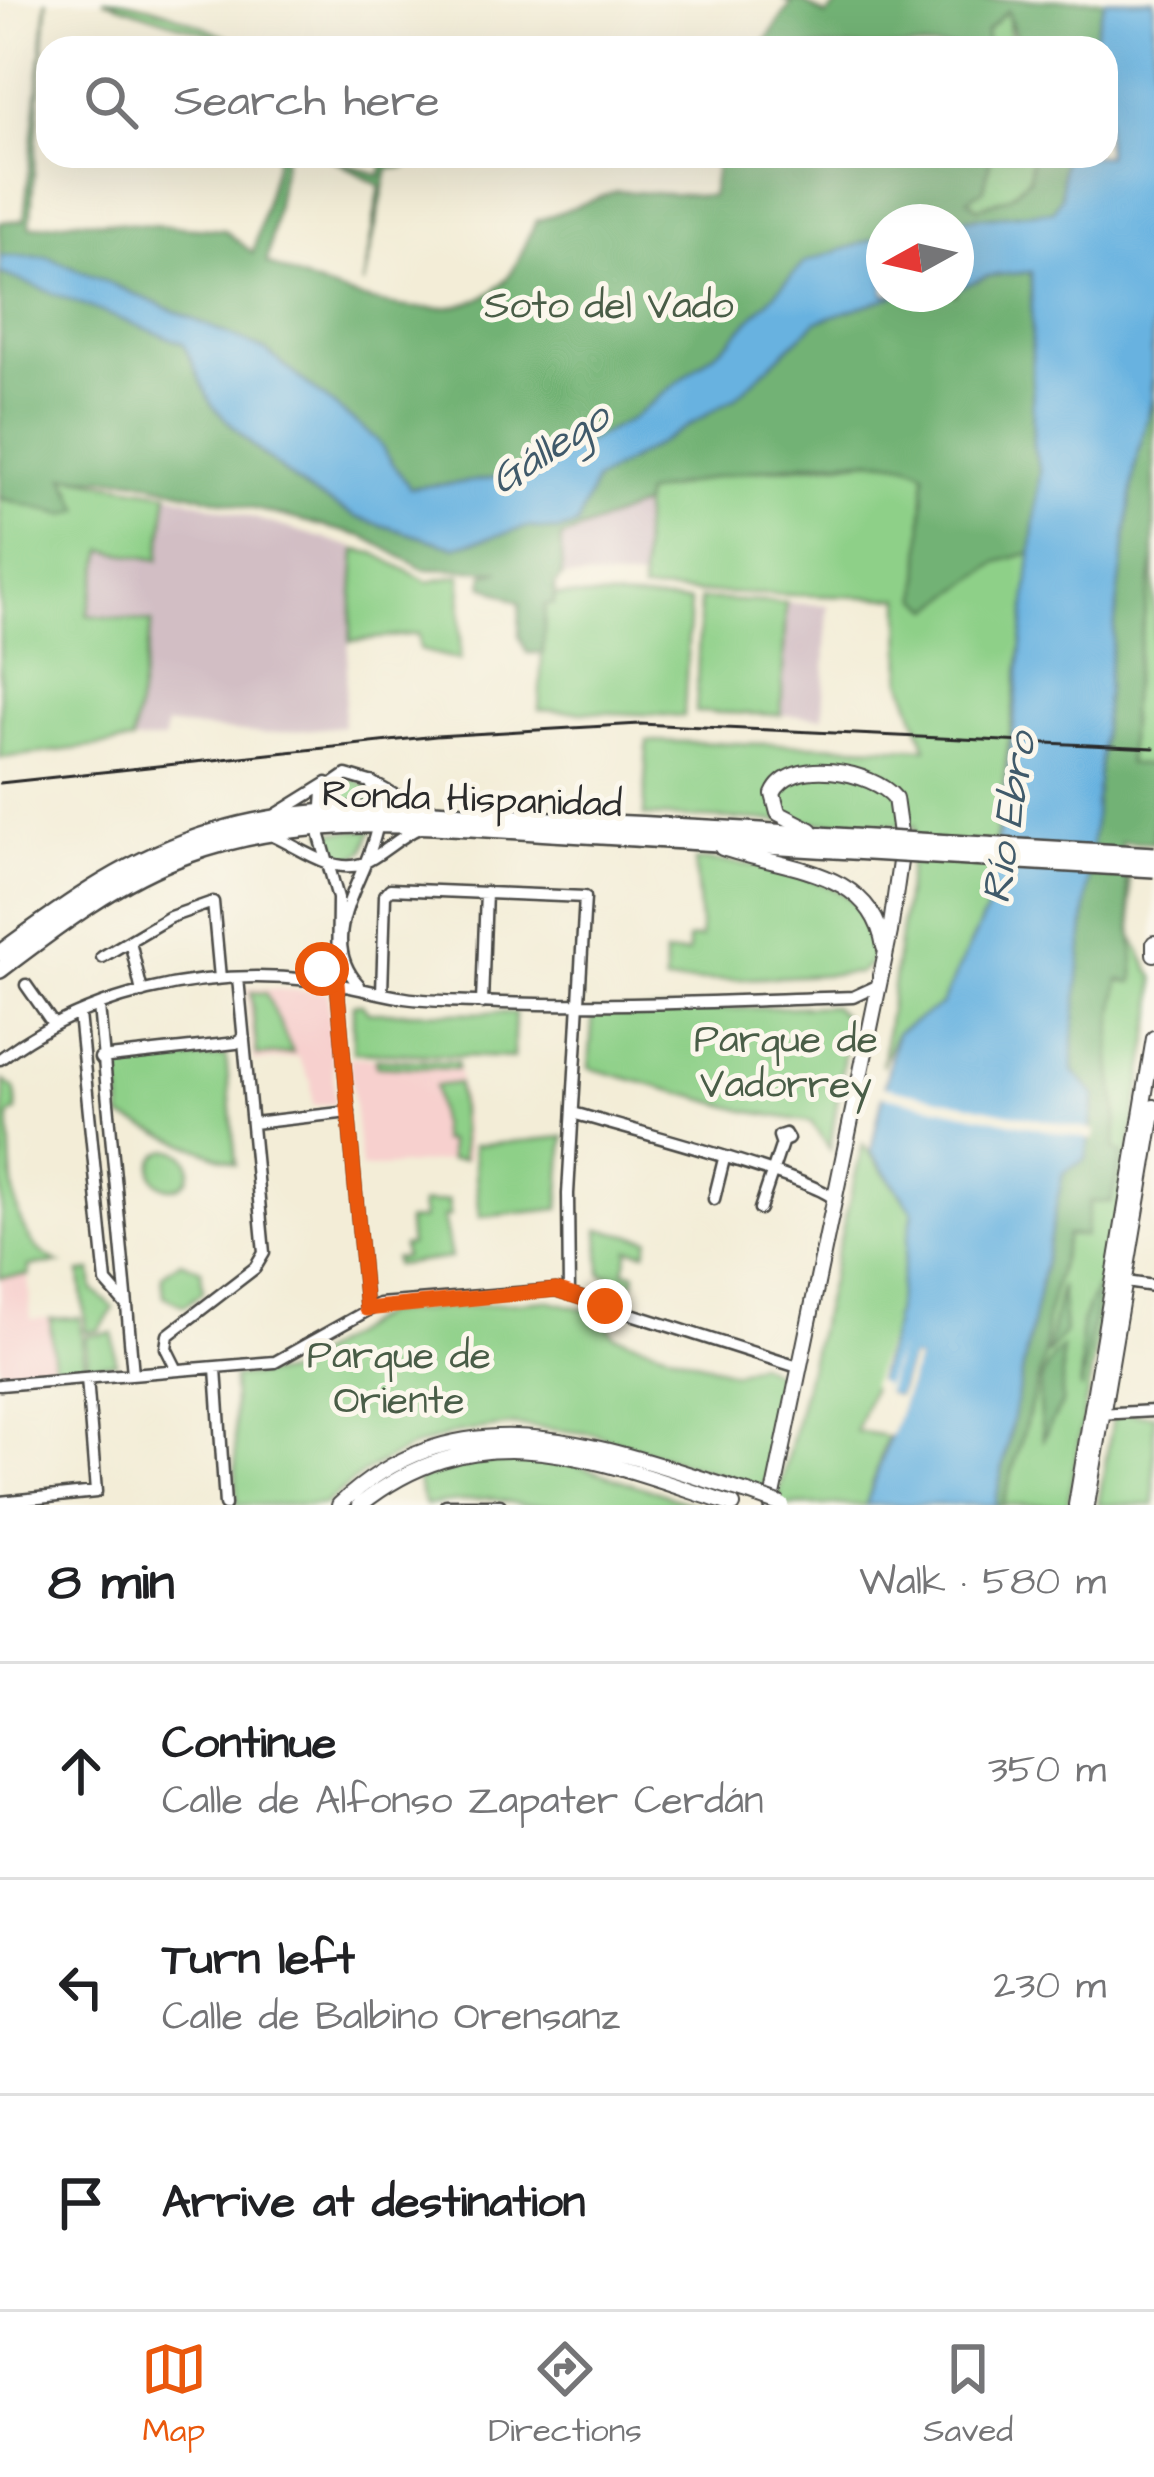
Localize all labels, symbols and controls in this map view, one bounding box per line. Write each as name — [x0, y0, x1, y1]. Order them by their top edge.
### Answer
search box — [36, 36, 1118, 168]
icon: search — [78, 69, 144, 135]
text: Search here — [174, 71, 440, 133]
north arrow — [866, 204, 974, 312]
park label: Soto del Vado — [484, 280, 734, 334]
water label: Gállego — [479, 387, 624, 510]
water label: Río Ebro — [968, 725, 1053, 907]
street label: Ronda Hispanidad — [321, 768, 623, 832]
route start — [295, 942, 349, 996]
park label: Parque de Vadorrey — [694, 1014, 878, 1114]
route end — [578, 1279, 632, 1333]
park label: Parque de Oriente — [307, 1330, 491, 1429]
text: 8 min — [48, 1548, 174, 1619]
text: Walk · 580 m — [859, 1556, 1106, 1610]
text: Continue — [162, 1713, 336, 1775]
icon: ahead — [48, 1738, 114, 1804]
text: 350 m — [988, 1744, 1106, 1798]
text: Calle de Alfonso Zapater Cerdán — [162, 1775, 764, 1829]
text: Turn left — [162, 1929, 355, 1991]
icon: left — [48, 1954, 114, 2020]
text: 230 m — [993, 1960, 1106, 2014]
text: Calle de Balbino Orensanz — [162, 1991, 620, 2045]
icon: arrive — [48, 2170, 114, 2236]
text: Arrive at destination — [162, 2172, 585, 2234]
tab: Map — [141, 2336, 207, 2454]
tab: Directions — [488, 2336, 642, 2454]
tab: Saved — [923, 2336, 1013, 2454]

